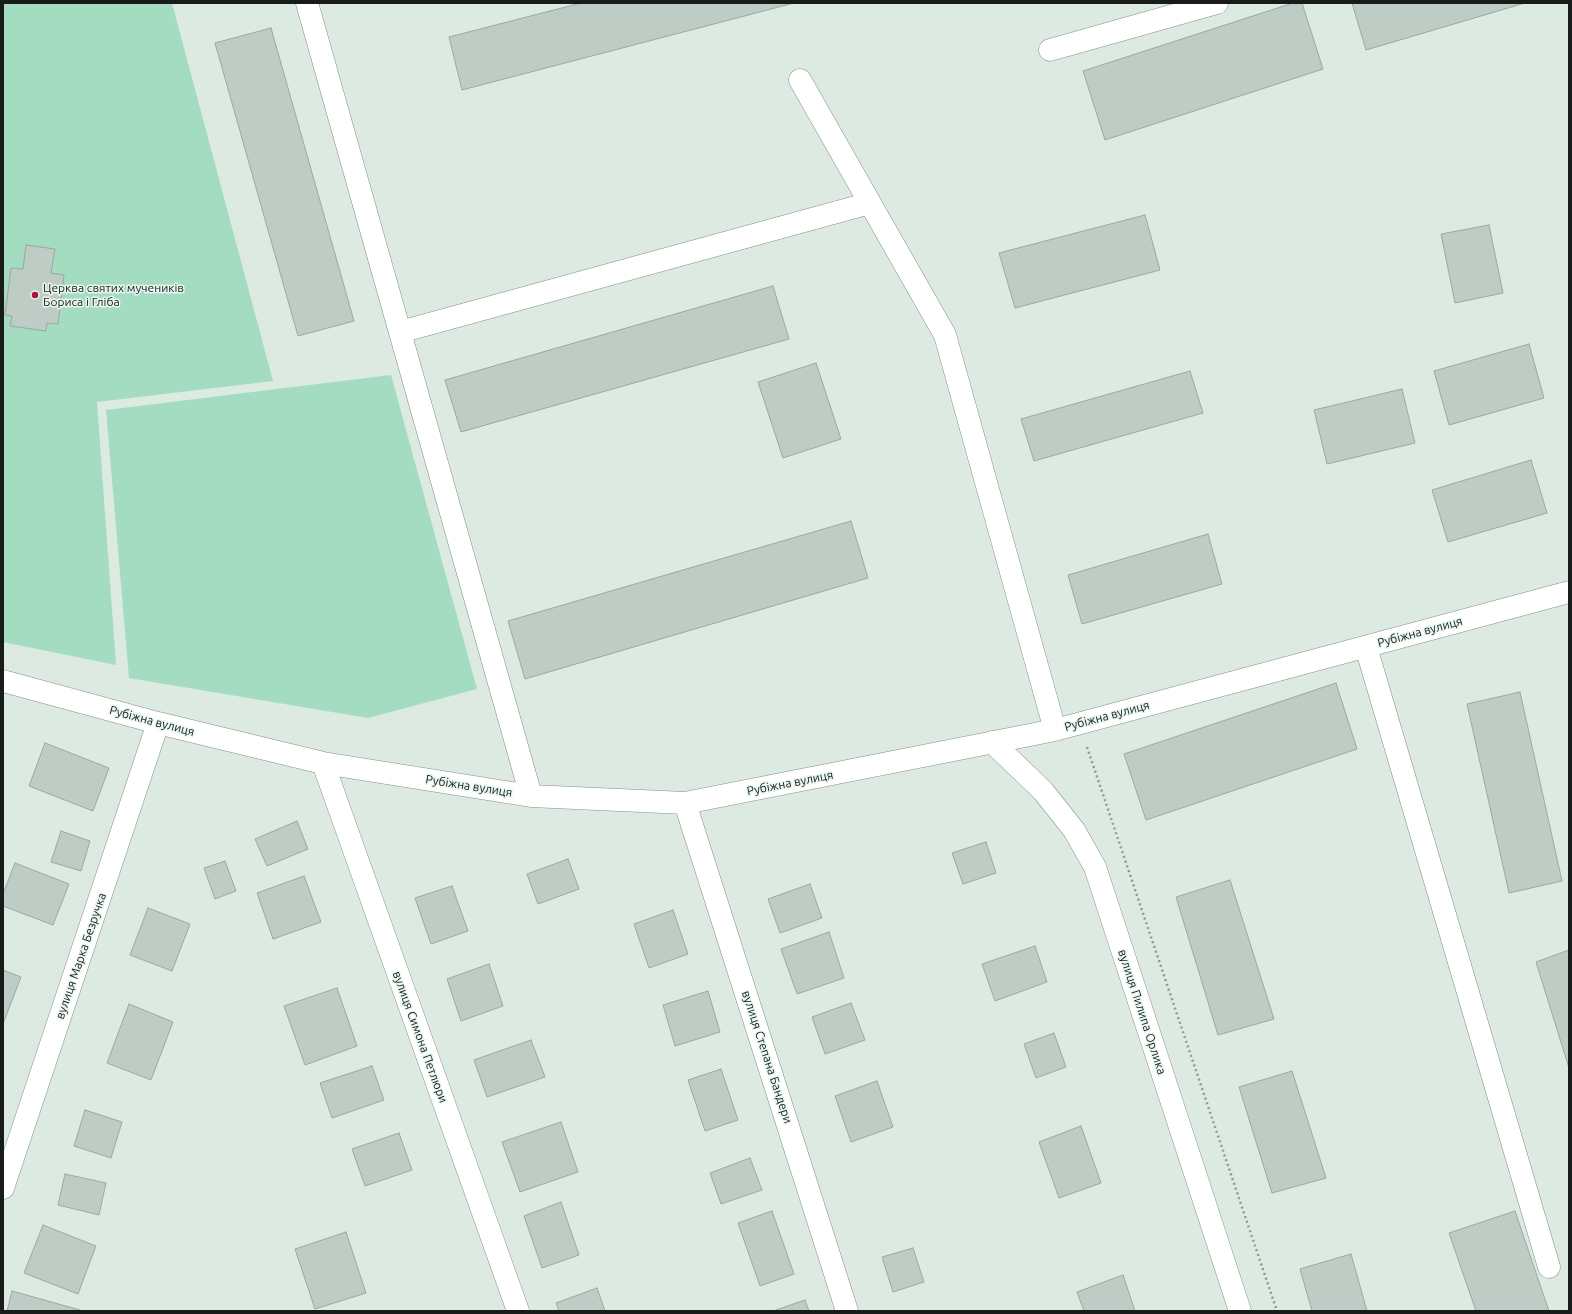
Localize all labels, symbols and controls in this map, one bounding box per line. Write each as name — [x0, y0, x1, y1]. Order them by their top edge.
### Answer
place label: Церква святих мучеників Бориса і Гліба — [43, 281, 184, 309]
marker: Церква святих мучеників Бориса і Гліба — [30, 290, 40, 300]
street label: Рубіжна вулиця — [1376, 614, 1464, 650]
street label: Рубіжна вулиця — [1063, 698, 1151, 734]
street label: Рубіжна вулиця — [108, 703, 196, 739]
street label: Рубіжна вулиця — [746, 768, 834, 798]
street label: Рубіжна вулиця — [425, 772, 513, 800]
street label: вулиця Марка Безручка — [53, 891, 109, 1021]
street label: вулиця Пилипа Орлика — [1115, 948, 1169, 1076]
street label: вулиця Симона Петлюри — [389, 969, 451, 1105]
street label: вулиця Степана Бандери — [739, 989, 795, 1125]

